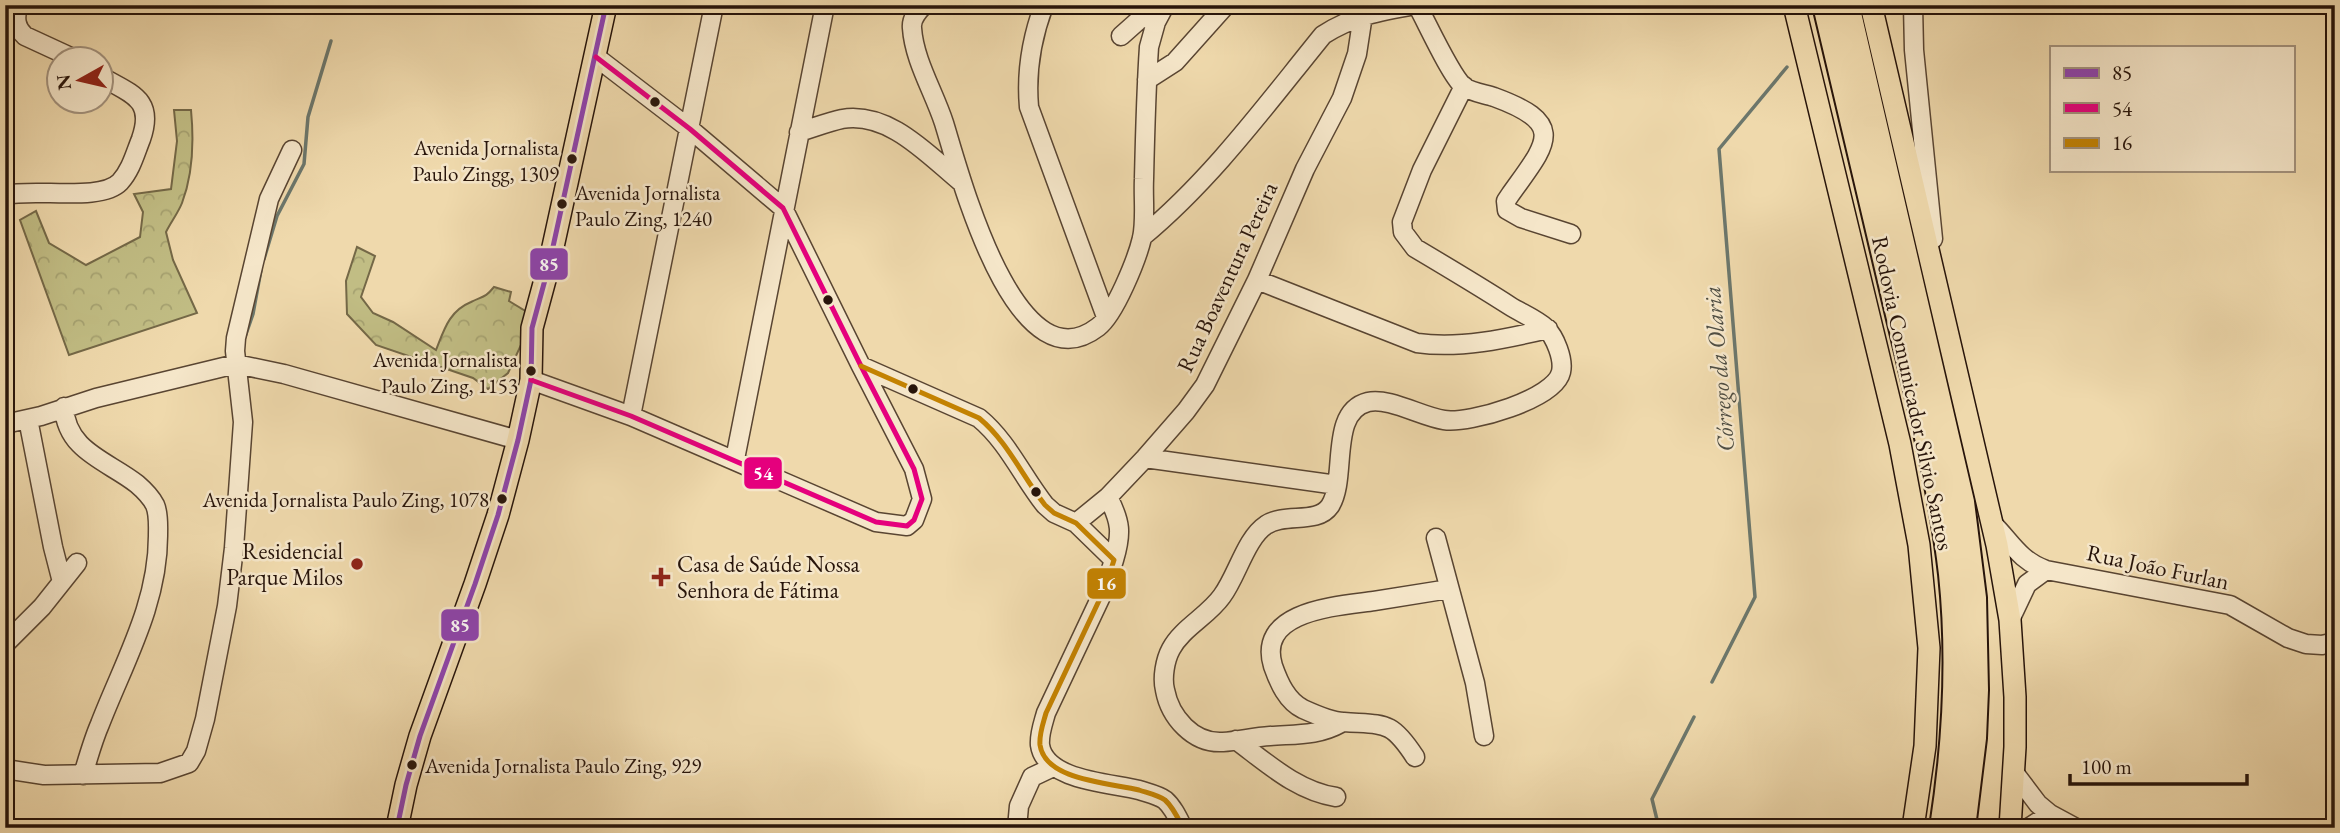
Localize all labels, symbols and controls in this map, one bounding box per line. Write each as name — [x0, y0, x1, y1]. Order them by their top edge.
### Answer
north arrow — [46, 46, 116, 116]
legend — [2050, 46, 2294, 172]
text: 85 — [2112, 59, 2132, 86]
text: N — [50, 72, 77, 92]
unlabelled marker — [648, 95, 662, 109]
text: 54 — [2112, 95, 2133, 122]
text: 16 — [2112, 129, 2132, 156]
place label: Avenida Jornalista Paulo Zingg, 1309 — [413, 134, 560, 187]
marker: Avenida Jornalista Paulo Zingg, 1309 — [565, 152, 579, 166]
street label: Rua Boaventura Pereira — [1170, 176, 1285, 377]
place label: Avenida Jornalista Paulo Zing, 1240 — [574, 179, 721, 232]
marker: Avenida Jornalista Paulo Zing, 1240 — [555, 197, 569, 211]
street label: Rodovia Comunicador Silvio Santos — [1865, 233, 1961, 553]
line badge: 85 — [529, 247, 569, 281]
text: 85 — [539, 252, 559, 277]
water label: Córrego da Olaria — [1696, 285, 1741, 453]
unlabelled marker — [821, 293, 835, 307]
place label: Avenida Jornalista Paulo Zing, 1153 — [372, 346, 519, 399]
marker: Avenida Jornalista Paulo Zing, 1153 — [524, 364, 538, 378]
unlabelled marker — [906, 382, 920, 396]
line badge: 54 — [743, 456, 783, 490]
text: 54 — [753, 461, 774, 486]
unlabelled marker — [1029, 485, 1043, 499]
place label: Avenida Jornalista Paulo Zing, 1078 — [201, 486, 489, 513]
marker: Avenida Jornalista Paulo Zing, 1078 — [495, 492, 509, 506]
place label: Residencial Parque Milos — [226, 536, 343, 592]
street label: Rua João Furlan — [2084, 537, 2232, 597]
place label: Casa de Saúde Nossa Senhora de Fátima — [677, 549, 861, 605]
marker: Residencial Parque Milos — [349, 556, 365, 572]
marker: Casa de Saúde Nossa Senhora de Fátima — [651, 567, 671, 587]
line badge: 16 — [1086, 567, 1127, 600]
text: 16 — [1096, 571, 1116, 596]
line badge: 85 — [440, 608, 480, 642]
text: 85 — [450, 613, 470, 638]
scale bar — [2070, 742, 2247, 786]
place label: Avenida Jornalista Paulo Zing, 929 — [424, 752, 701, 779]
text: 100 m — [2081, 753, 2132, 780]
marker: Avenida Jornalista Paulo Zing, 929 — [405, 758, 419, 772]

